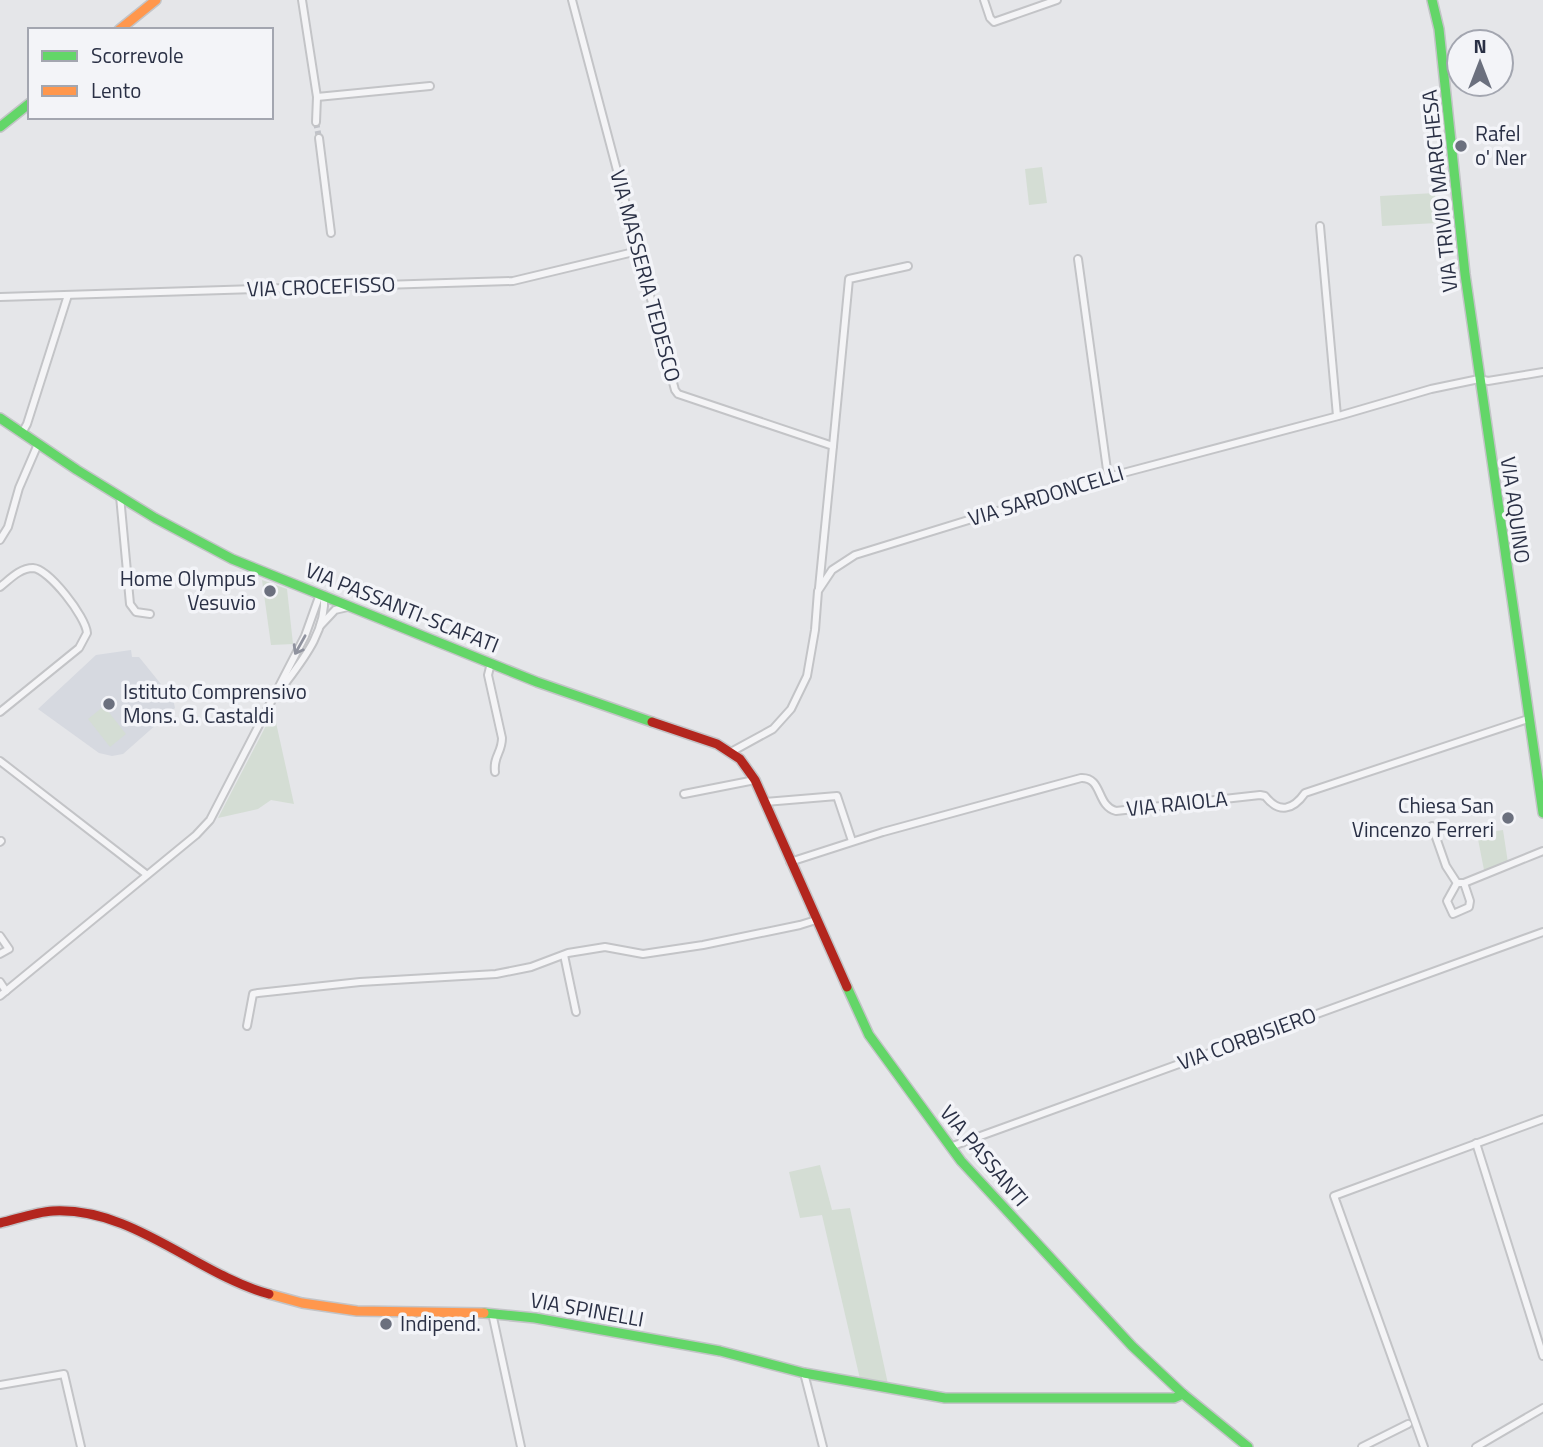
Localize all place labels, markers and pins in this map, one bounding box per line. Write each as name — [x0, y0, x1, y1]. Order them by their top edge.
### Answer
place label: Rafel o' Ner — [1475, 117, 1527, 173]
marker: Rafel o' Ner — [1453, 138, 1469, 154]
place label: Home Olympus Vesuvio — [120, 562, 256, 618]
marker: Home Olympus Vesuvio — [262, 583, 278, 599]
place label: Istituto Comprensivo Mons. G. Castaldi — [123, 675, 307, 731]
marker: Istituto Comprensivo Mons. G. Castaldi — [101, 696, 117, 712]
place label: Chiesa San Vincenzo Ferreri — [1352, 789, 1494, 845]
marker: Chiesa San Vincenzo Ferreri — [1500, 810, 1516, 826]
place label: Indipend. — [400, 1307, 481, 1339]
marker: Indipend. — [378, 1316, 394, 1332]

